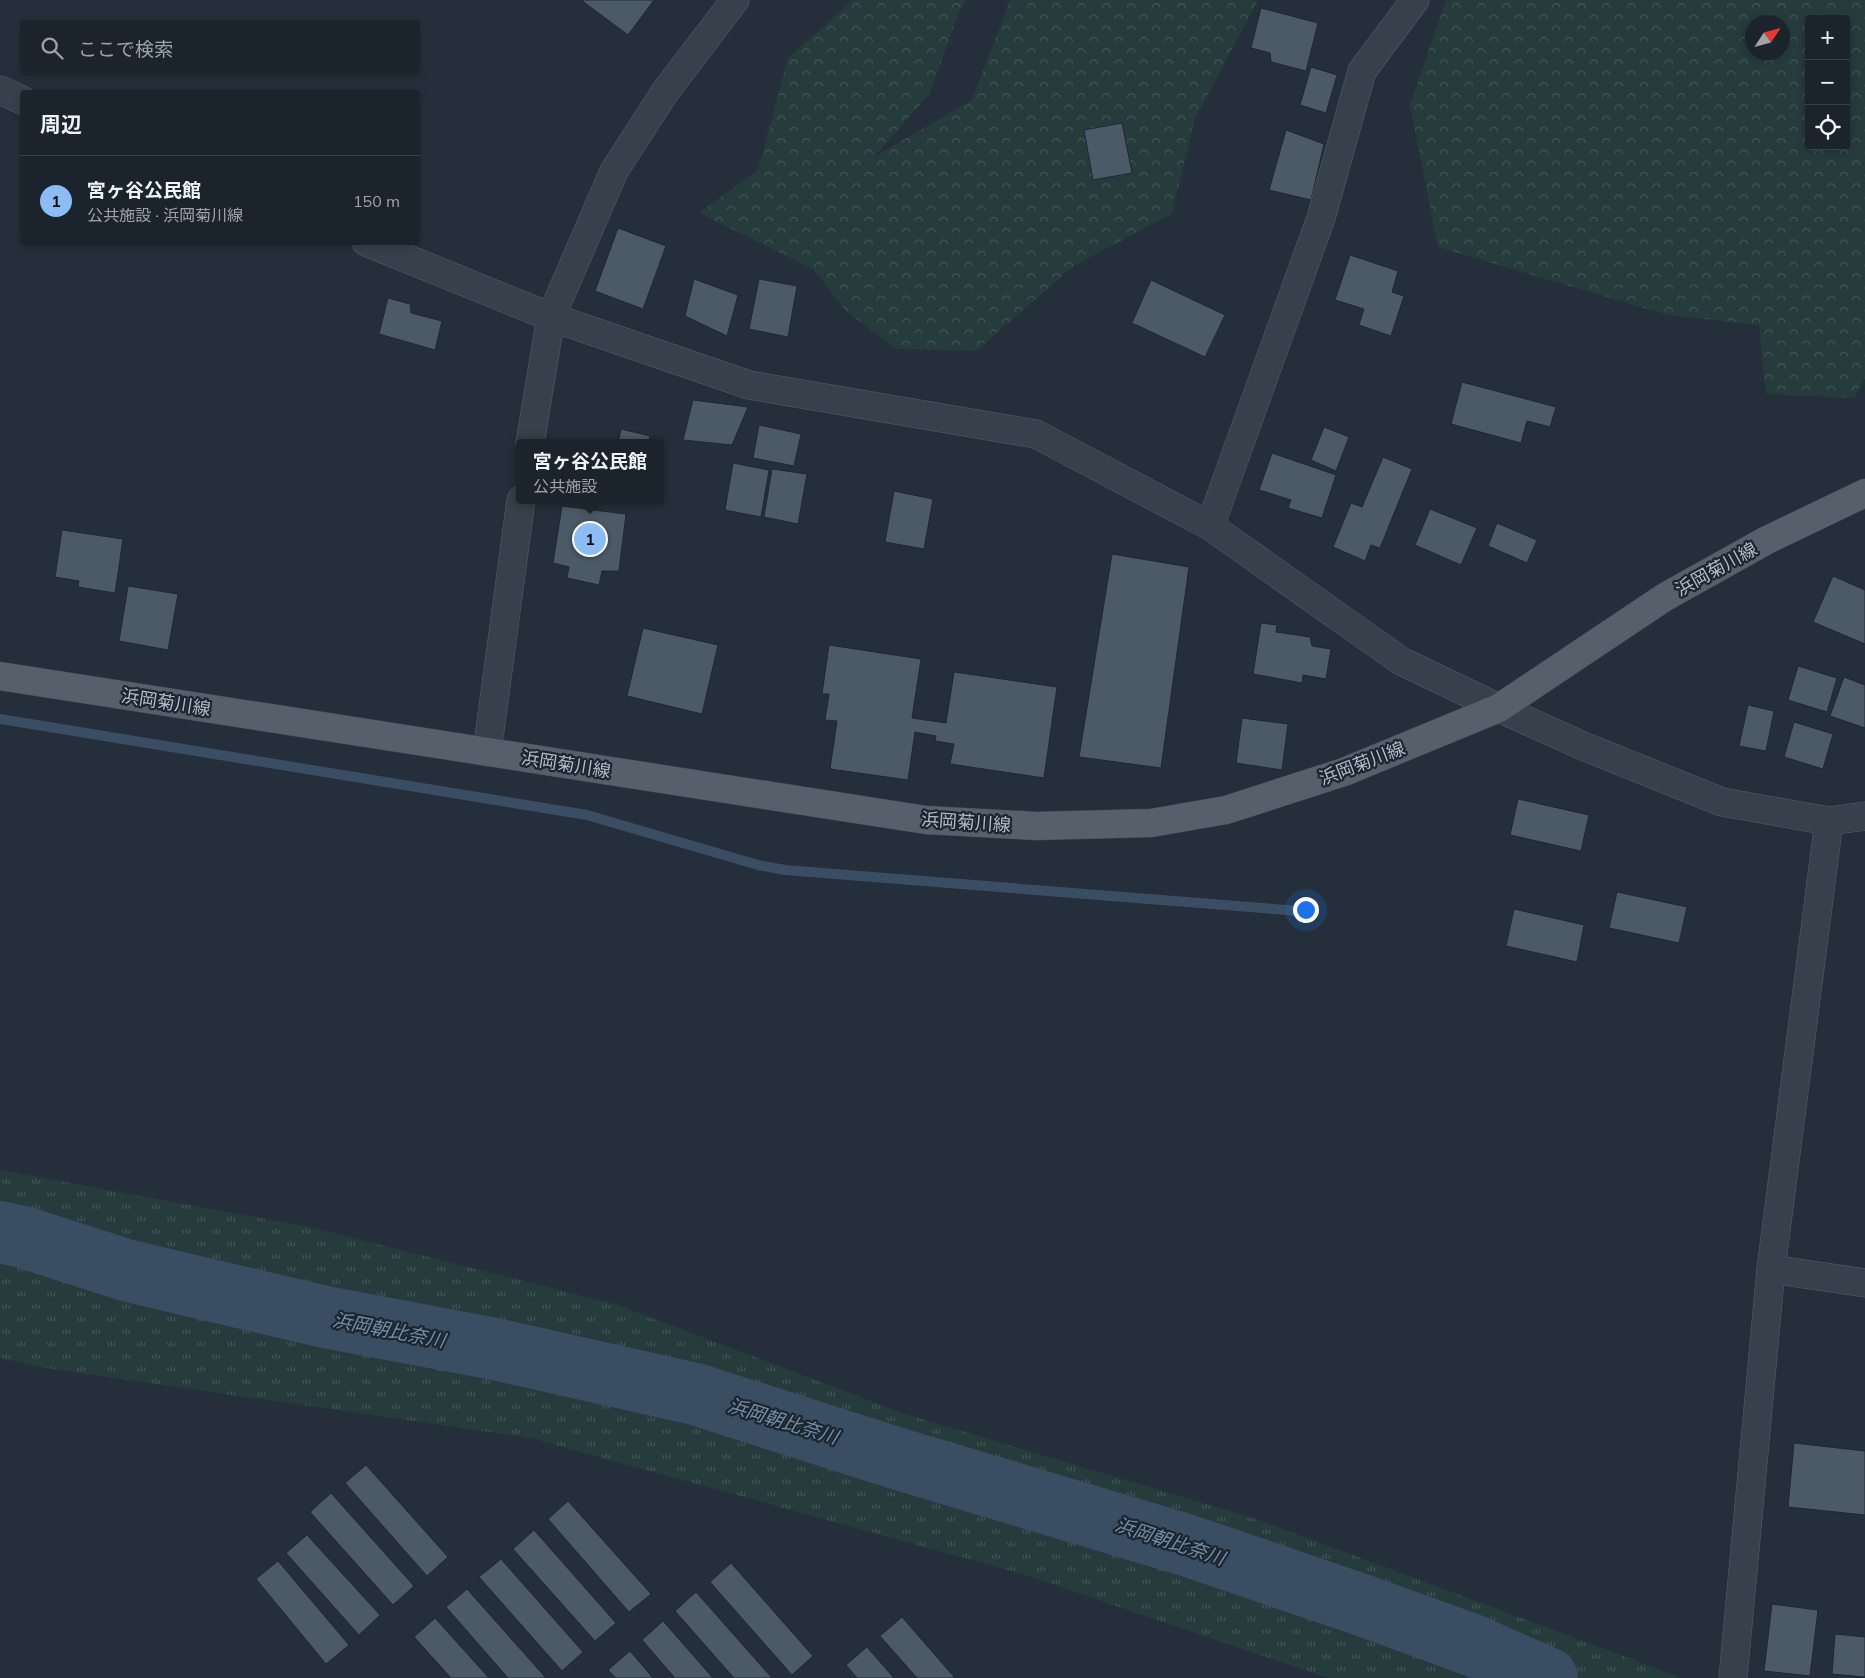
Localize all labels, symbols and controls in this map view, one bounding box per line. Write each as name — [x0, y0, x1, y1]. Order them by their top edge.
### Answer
north arrow — [1745, 15, 1790, 60]
map controls — [1805, 15, 1850, 150]
button: + — [1805, 15, 1850, 60]
search box — [20, 20, 420, 75]
icon: search — [38, 34, 66, 62]
text: ここで検索 — [78, 37, 173, 61]
button: − — [1805, 60, 1850, 105]
button: locate — [1805, 105, 1850, 150]
text: 周辺 — [40, 111, 82, 137]
text: 宮ヶ谷公民館 — [87, 178, 201, 202]
text: 1 — [51, 191, 61, 211]
text: 150 m — [353, 191, 400, 211]
text: 公共施設 · 浜岡菊川線 — [87, 205, 243, 225]
popup — [516, 439, 664, 504]
text: 宮ヶ谷公民館 — [533, 449, 647, 473]
text: 公共施設 — [533, 476, 597, 496]
pin: 1 — [574, 520, 606, 558]
street label: 浜岡菊川線 — [1671, 537, 1761, 601]
street label: 浜岡菊川線 — [120, 684, 212, 720]
street label: 浜岡菊川線 — [1316, 736, 1408, 790]
street label: 浜岡菊川線 — [520, 746, 612, 782]
street label: 浜岡菊川線 — [920, 807, 1012, 837]
your location — [1293, 897, 1319, 923]
water label: 浜岡朝比奈川 — [331, 1307, 449, 1353]
water label: 浜岡朝比奈川 — [725, 1393, 843, 1450]
water label: 浜岡朝比奈川 — [1112, 1512, 1230, 1571]

